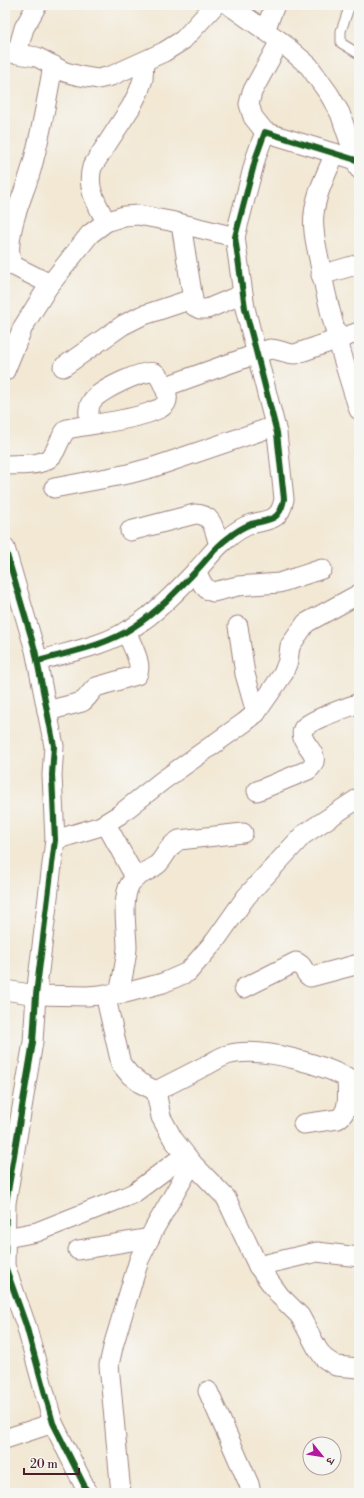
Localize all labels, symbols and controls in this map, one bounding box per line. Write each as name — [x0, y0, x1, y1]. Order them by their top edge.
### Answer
north arrow — [302, 1436, 342, 1476]
scale bar — [24, 1450, 79, 1476]
text: उ — [322, 1454, 338, 1468]
text: 20 m — [30, 1457, 58, 1472]

